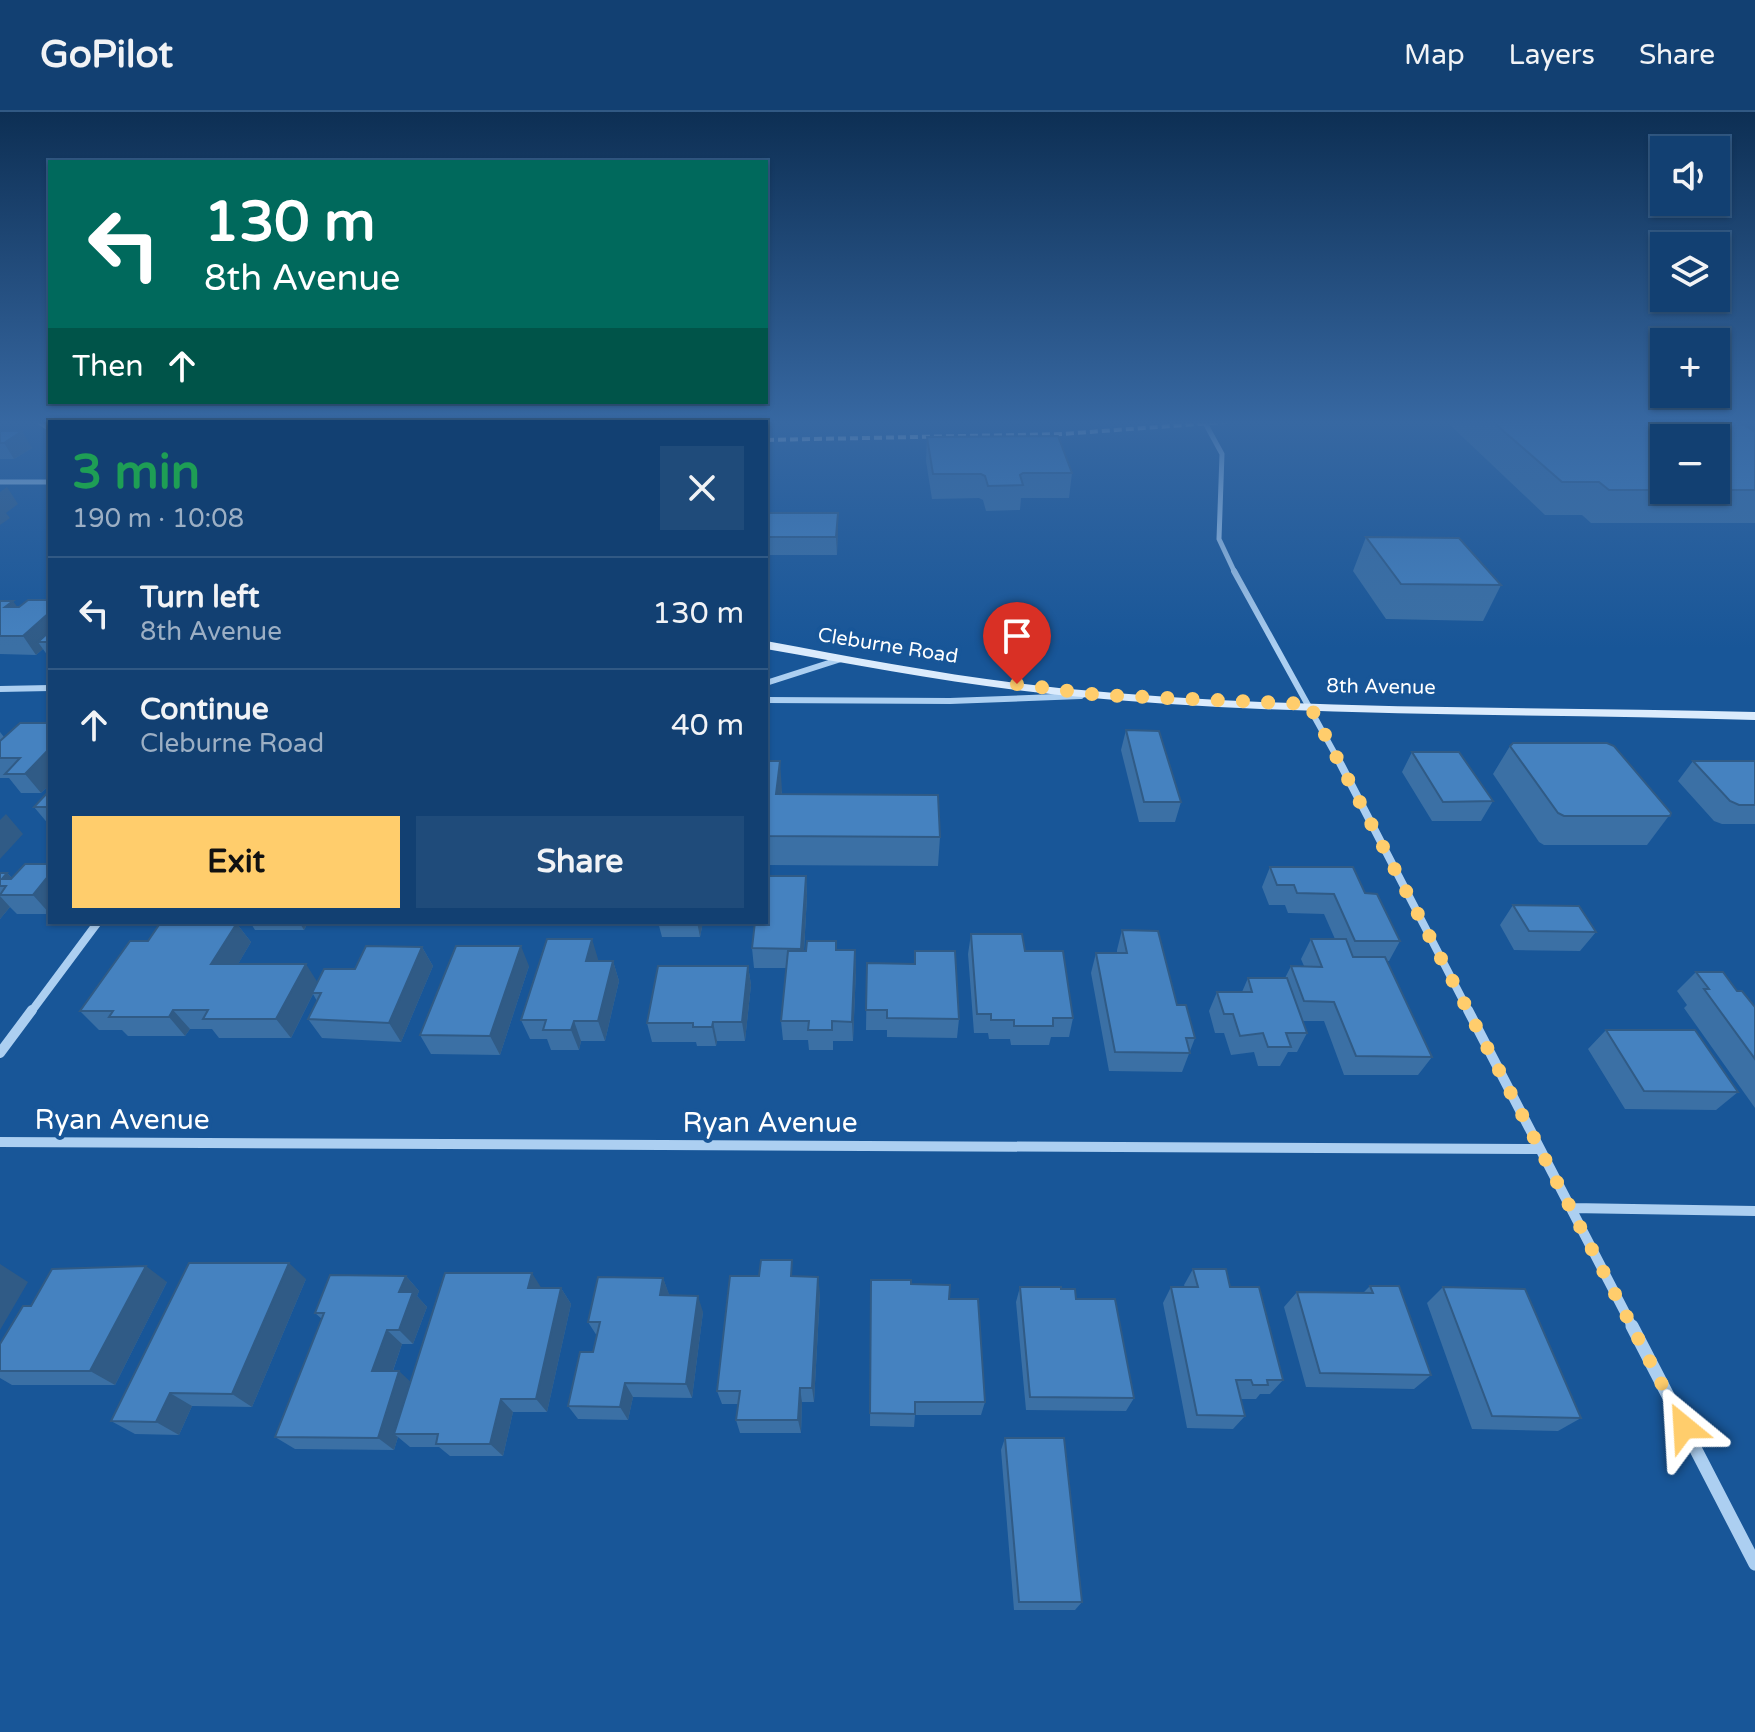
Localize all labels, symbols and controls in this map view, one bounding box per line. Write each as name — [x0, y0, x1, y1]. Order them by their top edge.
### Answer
text: GoPilot — [40, 32, 173, 78]
text: Map — [1404, 38, 1465, 72]
text: Layers — [1509, 38, 1595, 72]
text: Share — [1639, 38, 1715, 72]
map controls — [1650, 136, 1730, 504]
button: sound — [1650, 136, 1730, 216]
text: 130 m — [204, 189, 375, 256]
icon: left — [72, 192, 176, 296]
button: layers — [1650, 232, 1730, 312]
text: 8th Avenue — [204, 257, 401, 300]
button: + — [1650, 328, 1730, 408]
icon: ahead — [160, 344, 204, 388]
text: Then — [72, 348, 144, 385]
button: − — [1650, 424, 1730, 504]
text: 3 min — [72, 444, 200, 502]
button: close — [660, 446, 744, 530]
text: 190 m · 10:08 — [72, 503, 244, 534]
text: Turn left — [140, 579, 259, 616]
icon: left — [72, 591, 116, 635]
text: 130 m — [652, 595, 744, 632]
pin — [983, 602, 1051, 684]
icon: arrive — [995, 614, 1039, 658]
text: 8th Avenue — [140, 616, 282, 647]
street label: Cleburne Road — [816, 623, 960, 669]
street label: 8th Avenue — [1326, 674, 1436, 700]
text: Continue — [140, 691, 269, 728]
icon: ahead — [72, 703, 116, 747]
text: 40 m — [671, 707, 744, 744]
text: Cleburne Road — [140, 728, 324, 759]
button: Exit — [72, 816, 400, 908]
button: Share — [416, 816, 744, 908]
street label: Ryan Avenue — [34, 1103, 210, 1137]
street label: Ryan Avenue — [682, 1106, 858, 1140]
position arrow — [1642, 1385, 1726, 1469]

